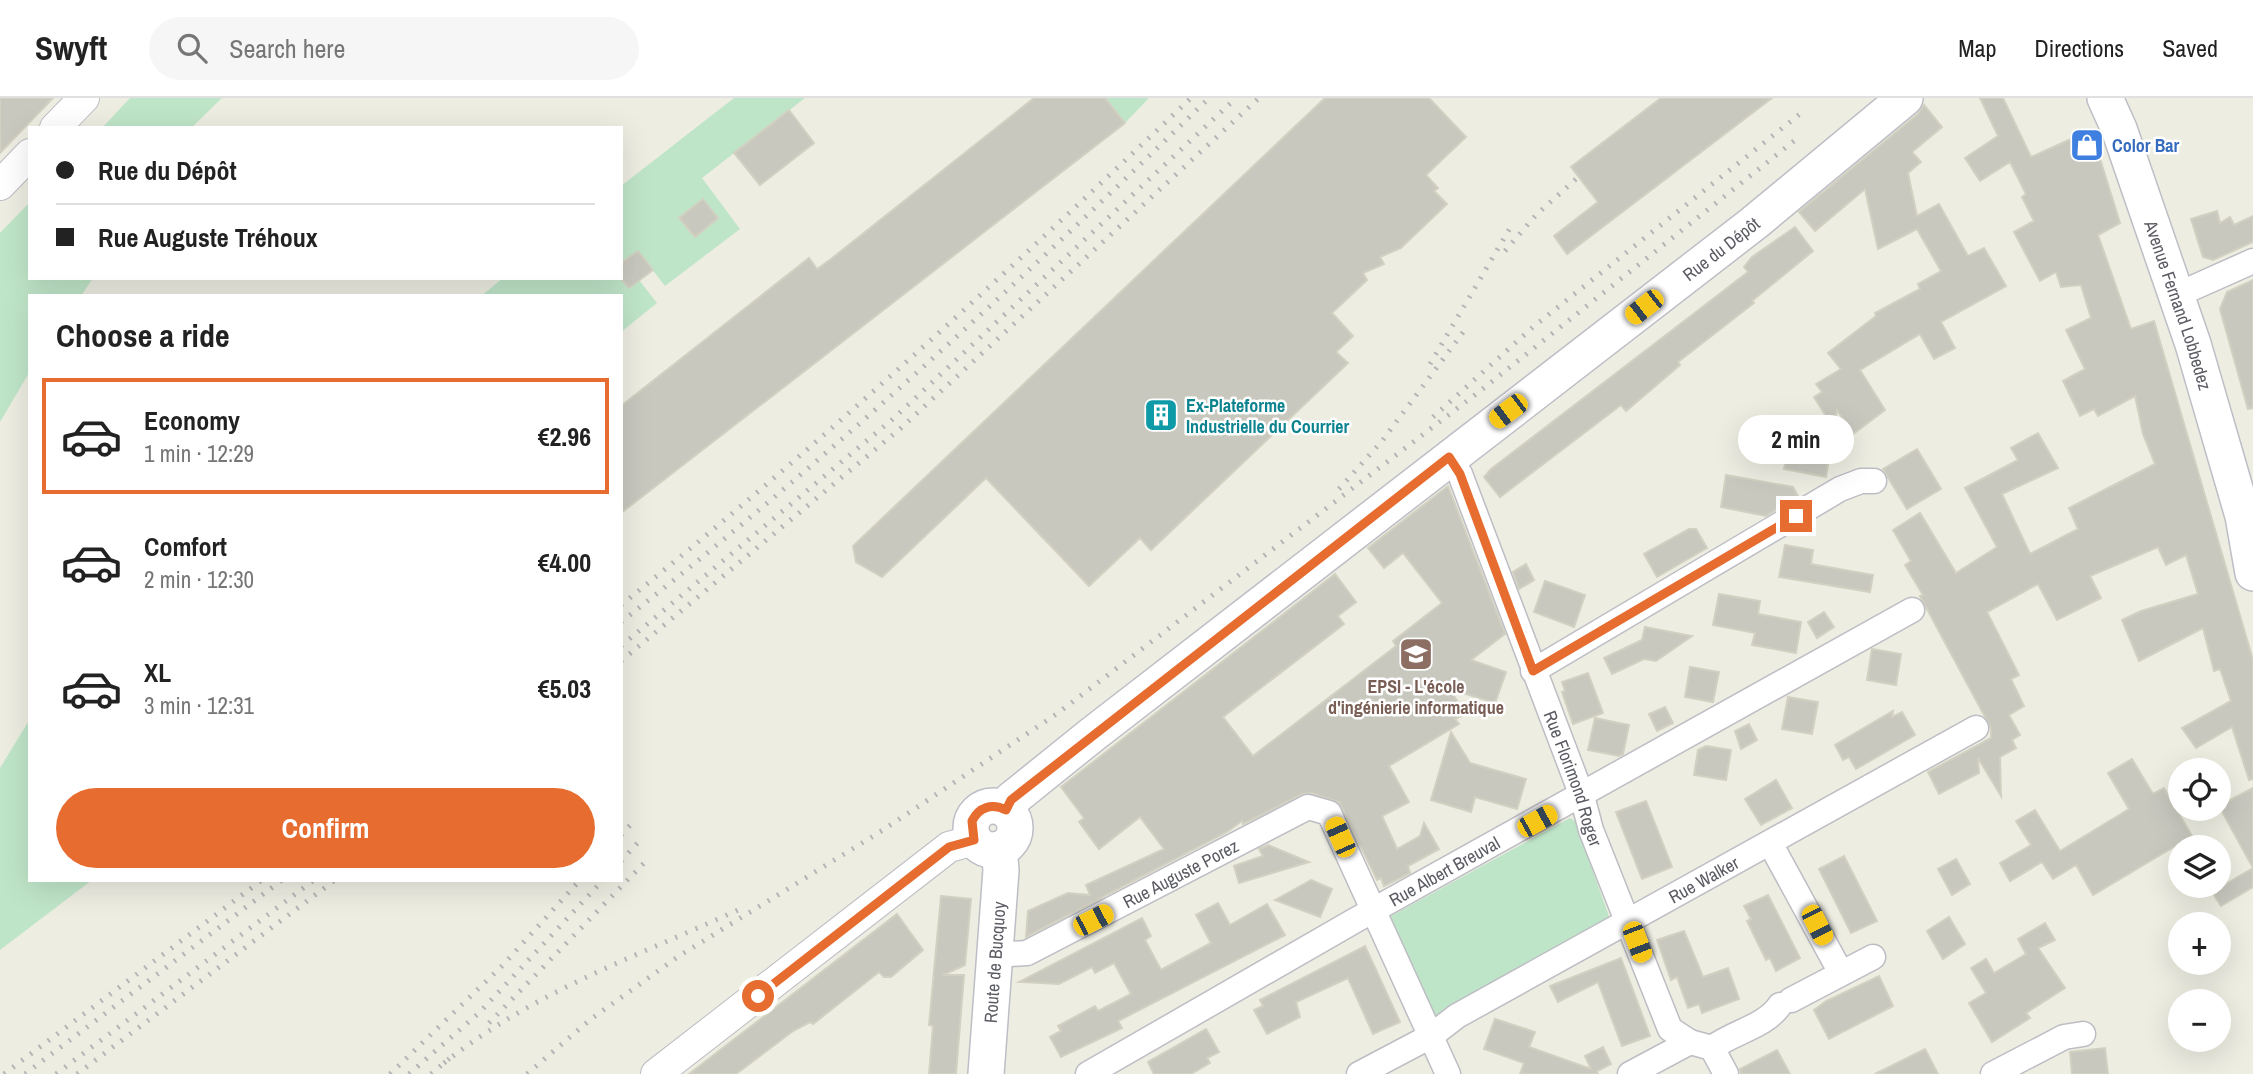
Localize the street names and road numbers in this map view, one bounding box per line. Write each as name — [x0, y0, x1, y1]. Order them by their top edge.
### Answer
street label: Rue du Dépôt — [1677, 211, 1765, 286]
street label: Avenue Fernand Lobbedez — [2139, 216, 2218, 393]
street label: Rue Florimond Roger — [1538, 707, 1609, 850]
street label: Rue Albert Breuval — [1384, 830, 1504, 912]
street label: Rue Auguste Porez — [1118, 833, 1243, 914]
street label: Rue Walker — [1664, 850, 1743, 909]
street label: Route de Bucquoy — [977, 900, 1011, 1024]

